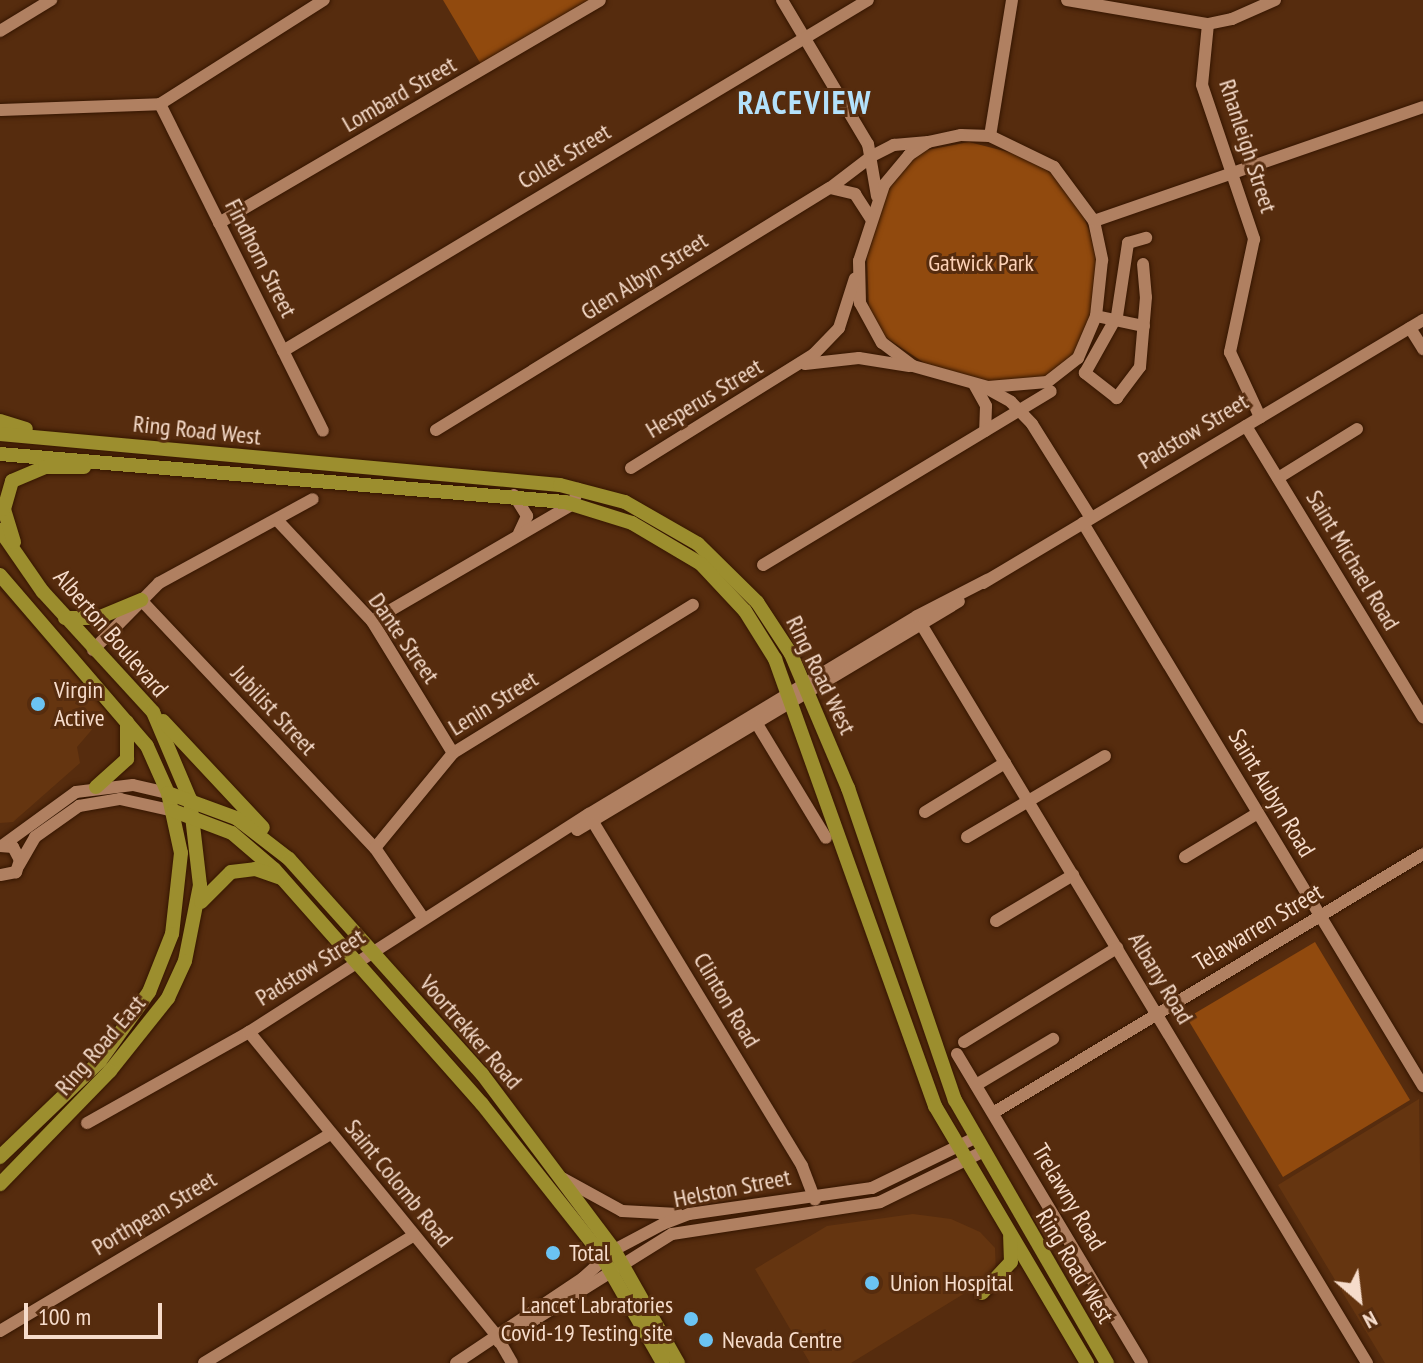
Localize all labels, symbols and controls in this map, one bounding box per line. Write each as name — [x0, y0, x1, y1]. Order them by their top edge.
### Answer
street label: Lombard Street — [337, 50, 461, 138]
street label: Rhanleigh Street — [1213, 76, 1283, 216]
district label: RACEVIEW — [737, 83, 873, 121]
street label: Collet Street — [512, 117, 616, 195]
street label: Findhorn Street — [219, 194, 303, 322]
street label: Glen Albyn Street — [575, 226, 713, 326]
park label: Gatwick Park — [928, 249, 1034, 277]
street label: Hesperus Street — [640, 352, 768, 444]
street label: Padstow Street — [1133, 387, 1253, 475]
street label: Ring Road West — [132, 409, 262, 451]
street label: Saint Michael Road — [1300, 485, 1406, 635]
street label: Alberton Boulevard — [48, 563, 174, 703]
street label: Dante Street — [362, 587, 446, 689]
street label: Ring Road West — [780, 611, 862, 739]
street label: Jubilist Street — [225, 659, 323, 761]
street label: Lenin Street — [443, 664, 543, 742]
place label: Virgin Active — [54, 676, 105, 732]
marker: Virgin Active — [29, 695, 47, 713]
street label: Saint Aubyn Road — [1222, 724, 1322, 862]
street label: Telawarren Street — [1188, 877, 1328, 977]
street label: Padstow Street — [250, 922, 370, 1012]
street label: Albany Road — [1122, 927, 1200, 1029]
street label: Clinton Road — [687, 947, 767, 1053]
street label: Voortrekker Road — [414, 969, 528, 1095]
street label: Ring Road East — [49, 989, 151, 1101]
street label: Saint Colomb Road — [339, 1113, 459, 1253]
street label: Trelawny Road — [1026, 1138, 1112, 1256]
street label: Helston Street — [671, 1163, 793, 1213]
street label: Porthpean Street — [87, 1165, 221, 1261]
street label: Ring Road West — [1030, 1203, 1120, 1329]
place label: Total — [569, 1239, 609, 1267]
marker: Total — [544, 1244, 562, 1262]
north arrow — [1319, 1259, 1399, 1339]
place label: Union Hospital — [890, 1269, 1013, 1297]
marker: Union Hospital — [861, 1272, 883, 1294]
scale bar — [28, 1287, 166, 1337]
place label: Lancet Labratories Covid-19 Testing site — [500, 1291, 673, 1347]
text: 100 m — [38, 1301, 91, 1332]
text: N — [1358, 1305, 1382, 1335]
marker: Lancet Labratories Covid-19 Testing site — [680, 1308, 702, 1330]
place label: Nevada Centre — [722, 1326, 842, 1354]
marker: Nevada Centre — [697, 1331, 715, 1349]

